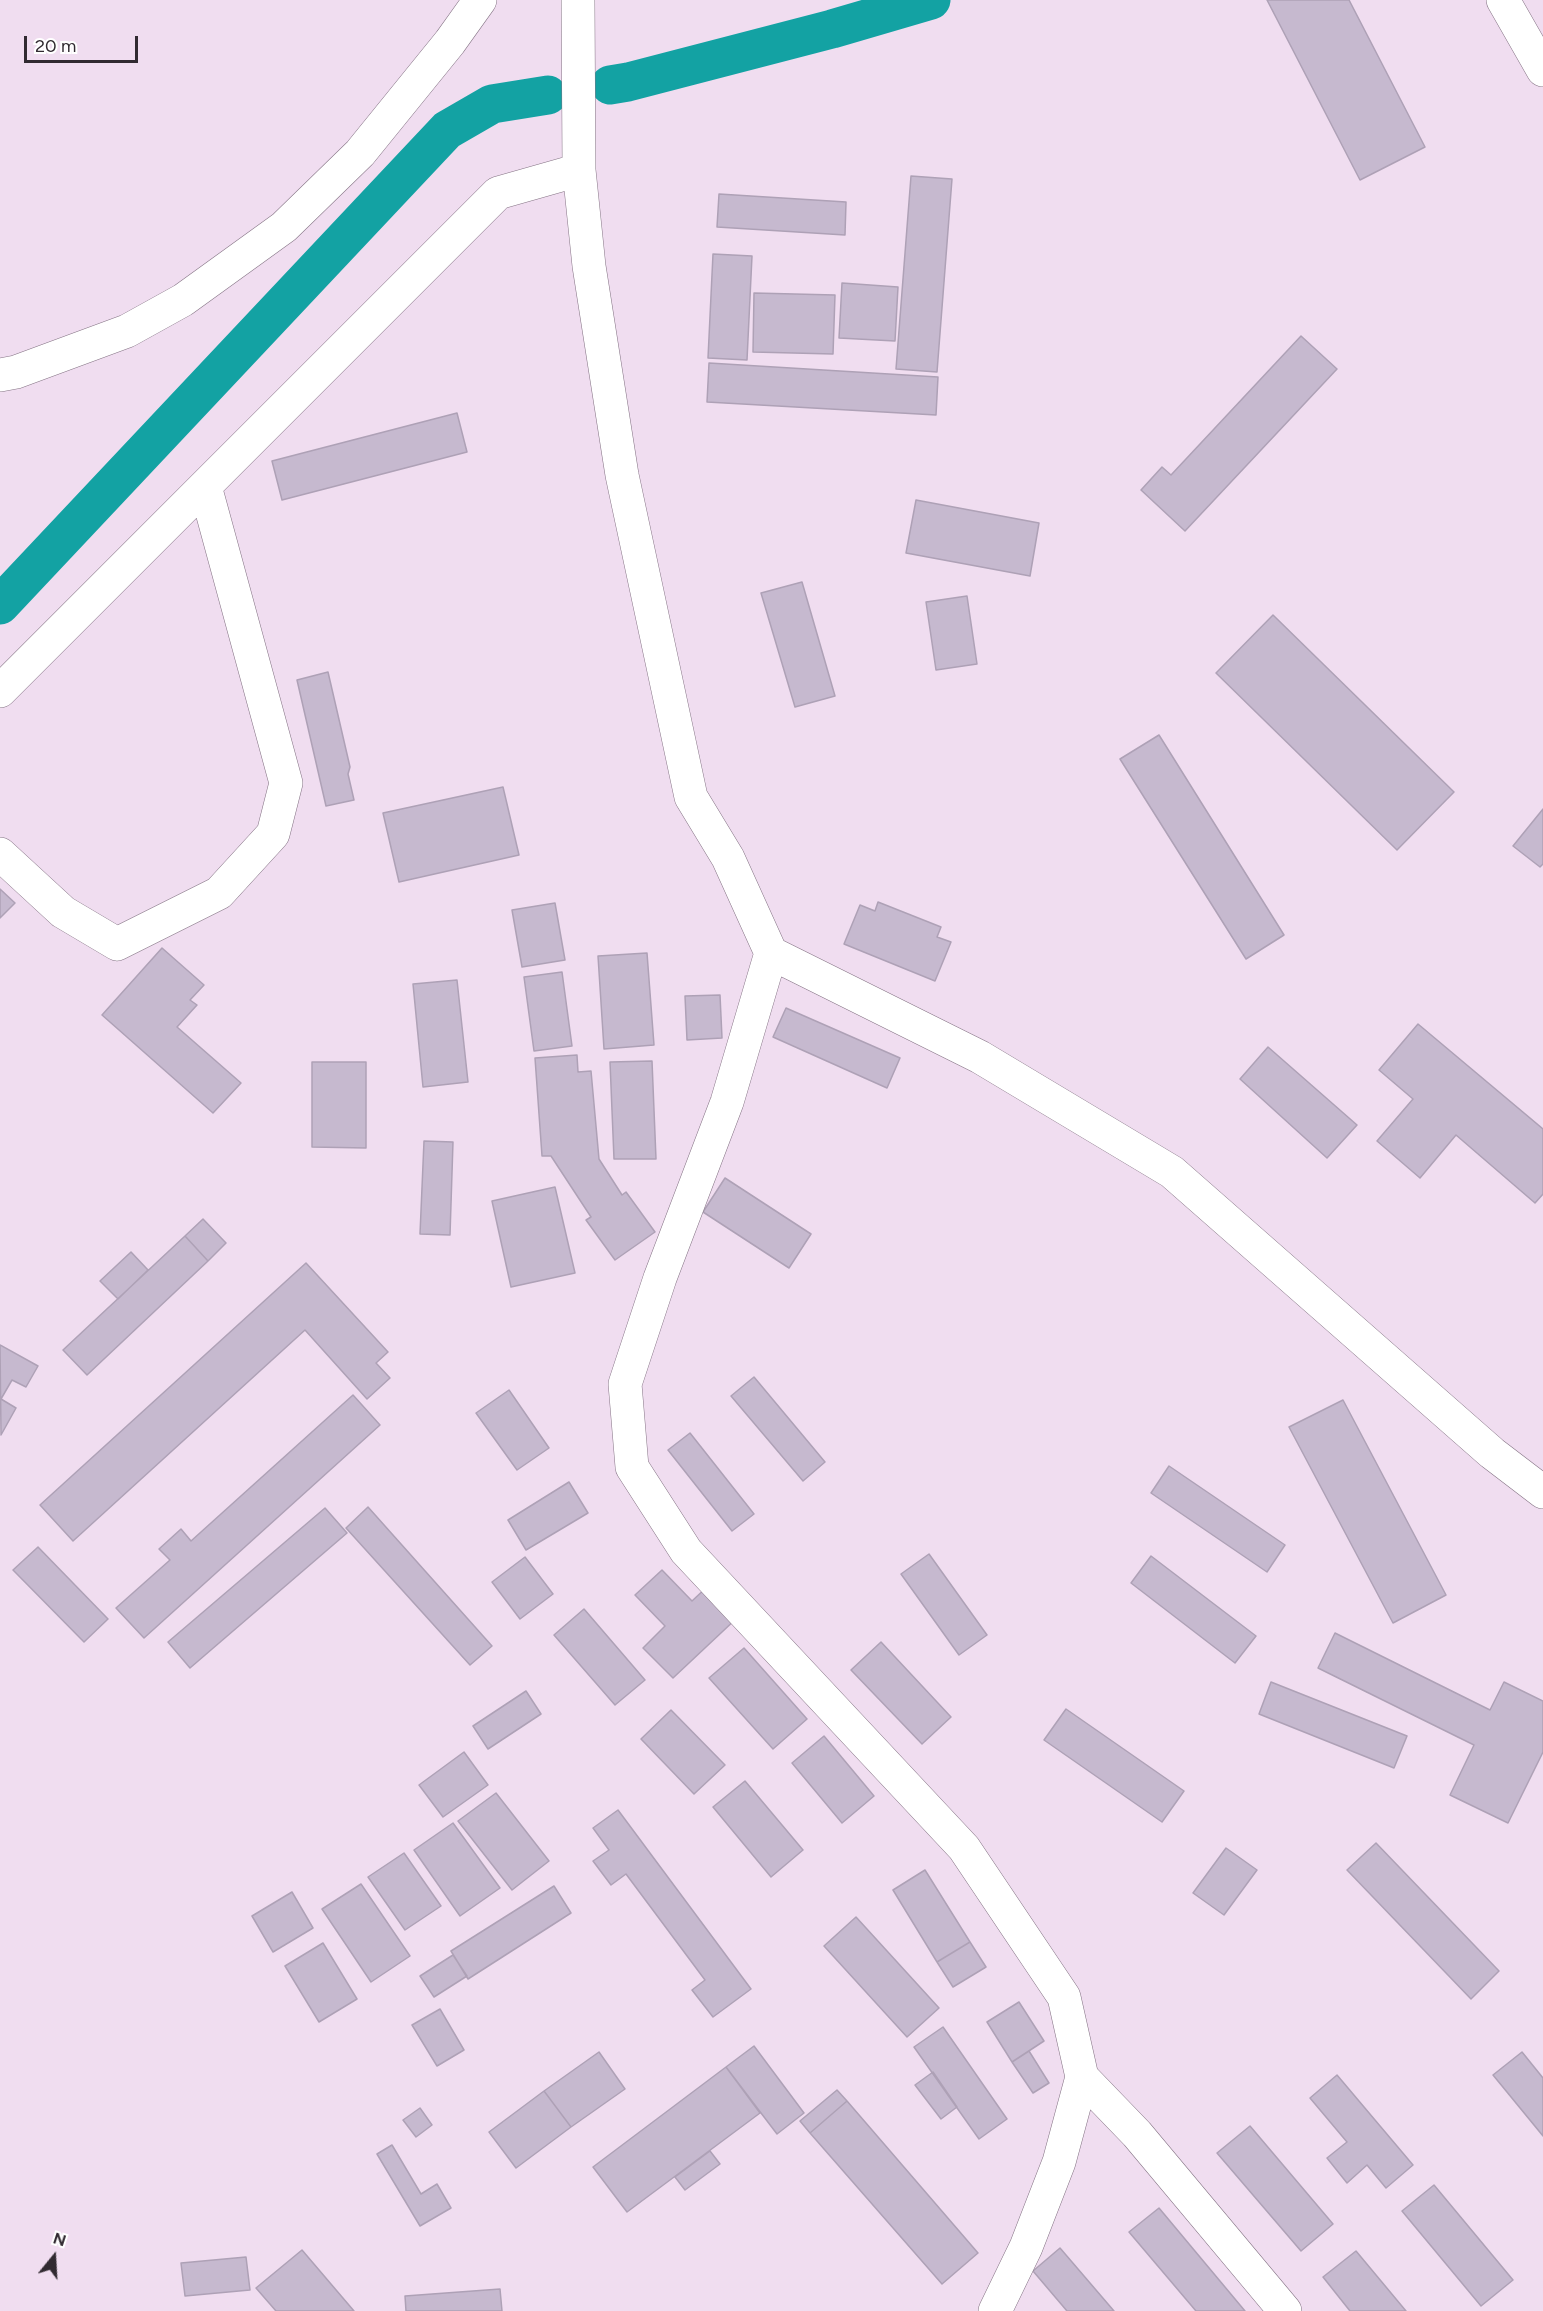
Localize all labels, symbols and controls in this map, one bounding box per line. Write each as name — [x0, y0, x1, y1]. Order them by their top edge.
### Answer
scale bar — [27, 24, 141, 62]
text: 20 m — [35, 35, 76, 57]
north arrow — [24, 2227, 84, 2287]
text: N — [51, 2228, 69, 2250]

